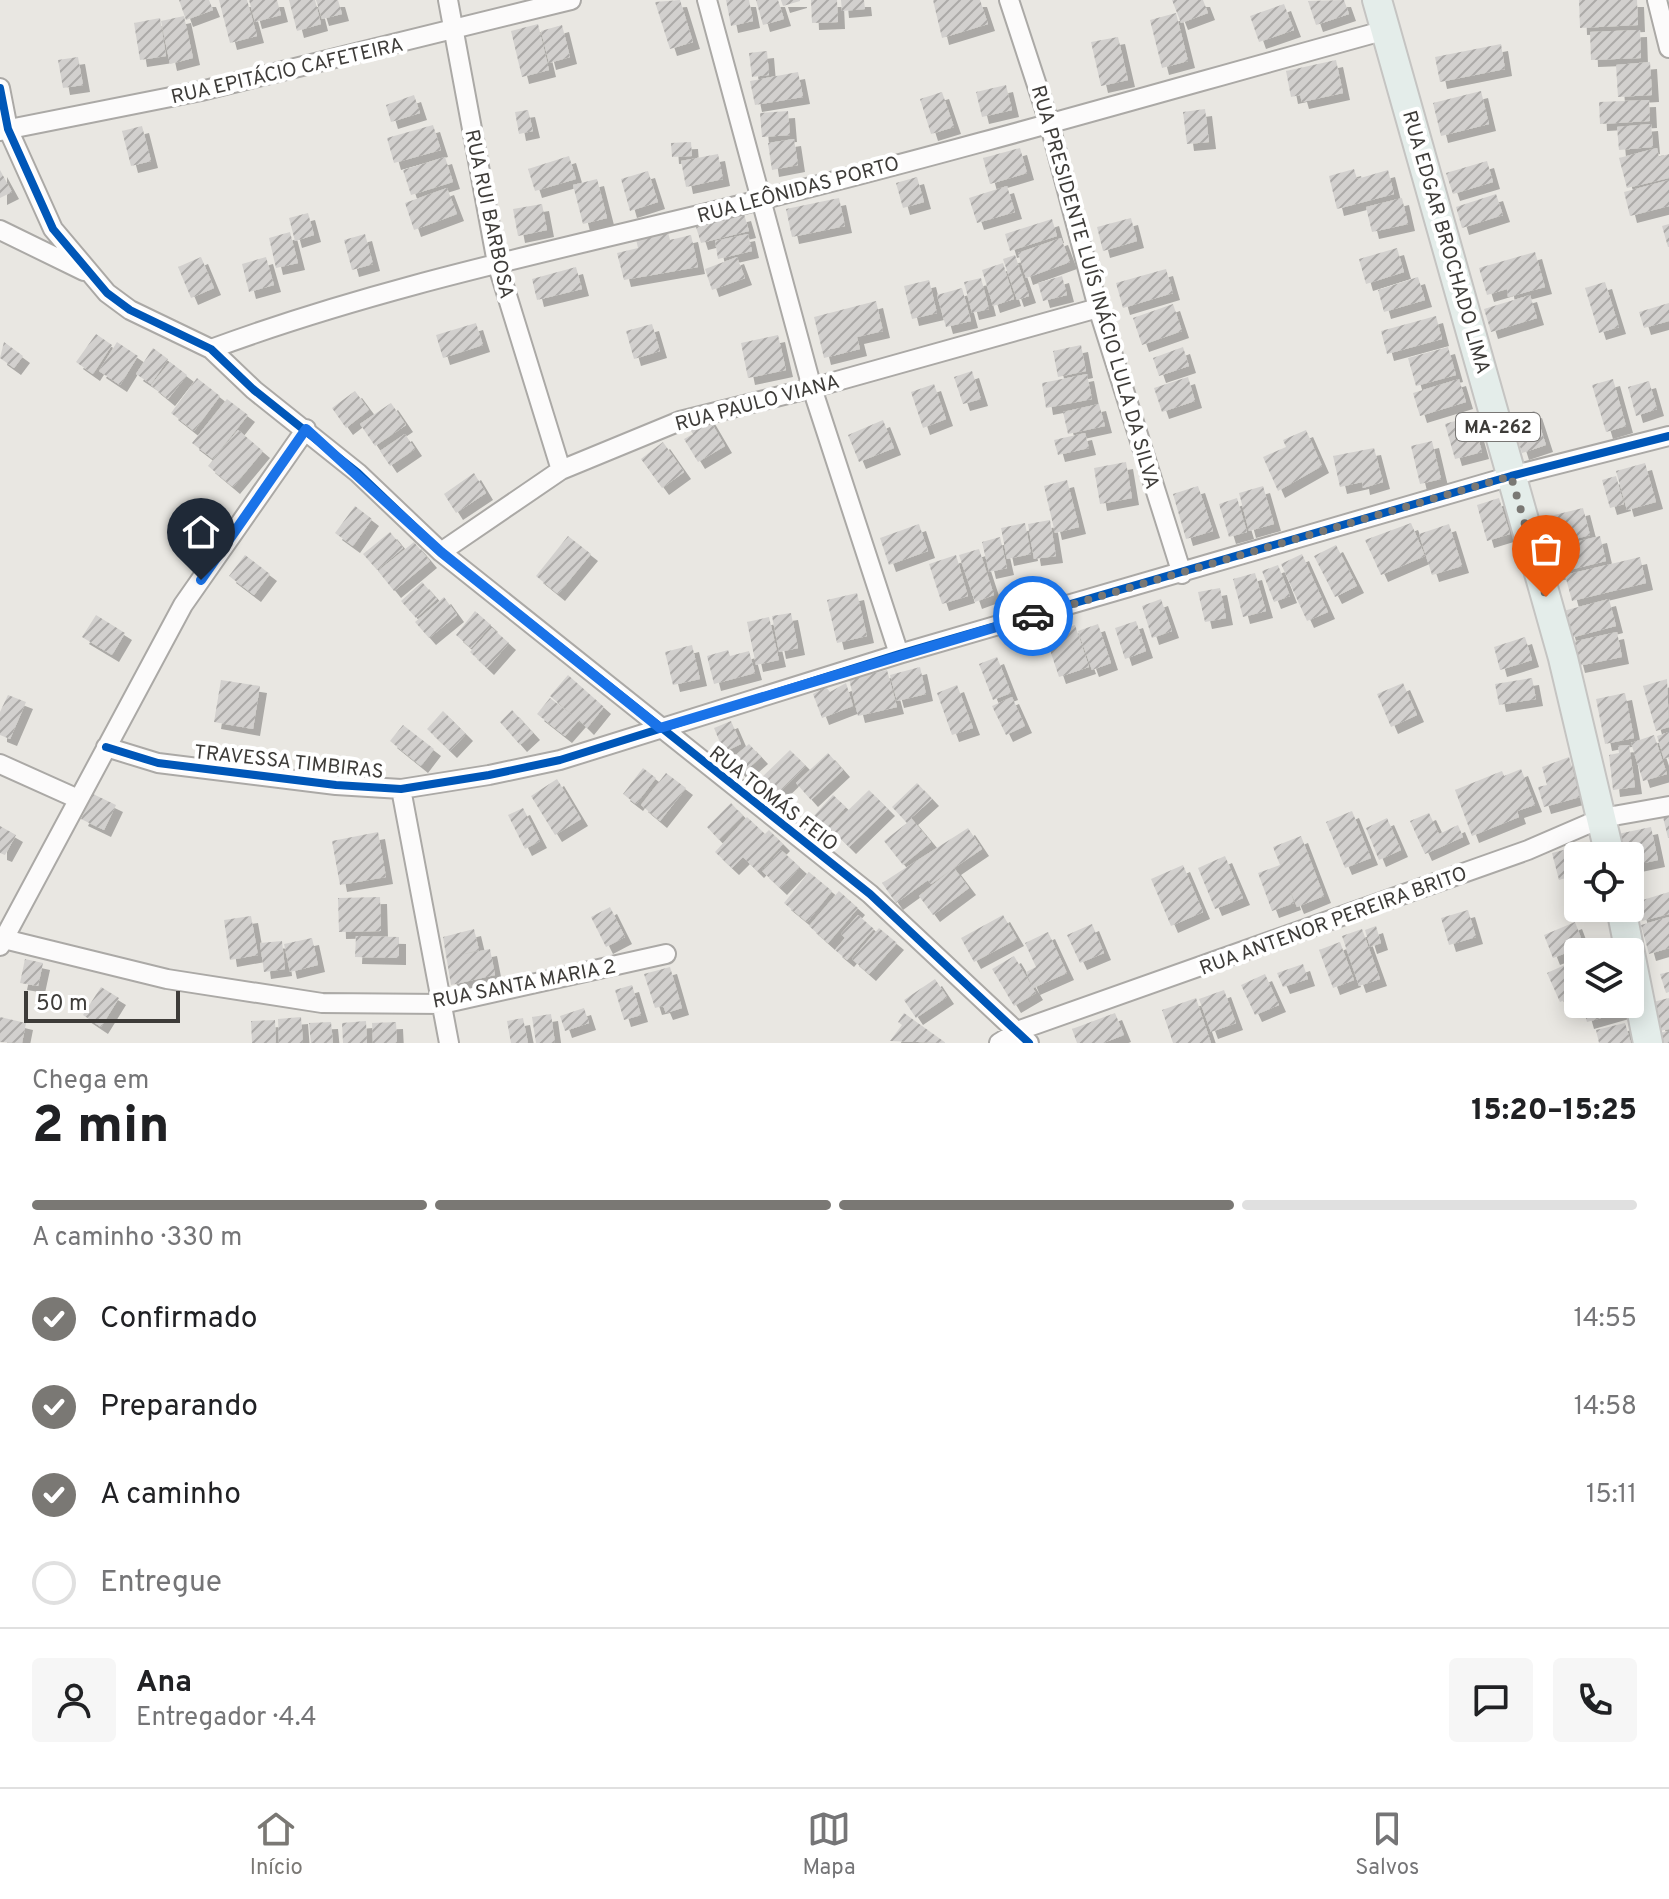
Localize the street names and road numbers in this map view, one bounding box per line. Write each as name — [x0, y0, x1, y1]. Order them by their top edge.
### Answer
street label: RUA EPITÁCIO CAFETEIRA — [168, 31, 406, 111]
street label: RUA PRESIDENTE LUÍS INÁCIO LULA DA SILVA — [1024, 82, 1166, 493]
street label: RUA EDGAR BROCHADO LIMA — [1395, 108, 1495, 377]
street label: RUA RUI BARBOSA — [457, 127, 519, 301]
street label: RUA LEÔNIDAS PORTO — [694, 149, 902, 230]
street label: RUA PAULO VIANA — [672, 369, 843, 438]
road number: MA-262 — [1456, 413, 1540, 441]
street label: RUA TOMÁS FEIO — [703, 739, 844, 858]
street label: TRAVESSA TIMBIRAS — [193, 740, 385, 786]
street label: RUA ANTENOR PEREIRA BRITO — [1196, 861, 1471, 982]
street label: RUA SANTA MARIA 2 — [431, 954, 618, 1015]

